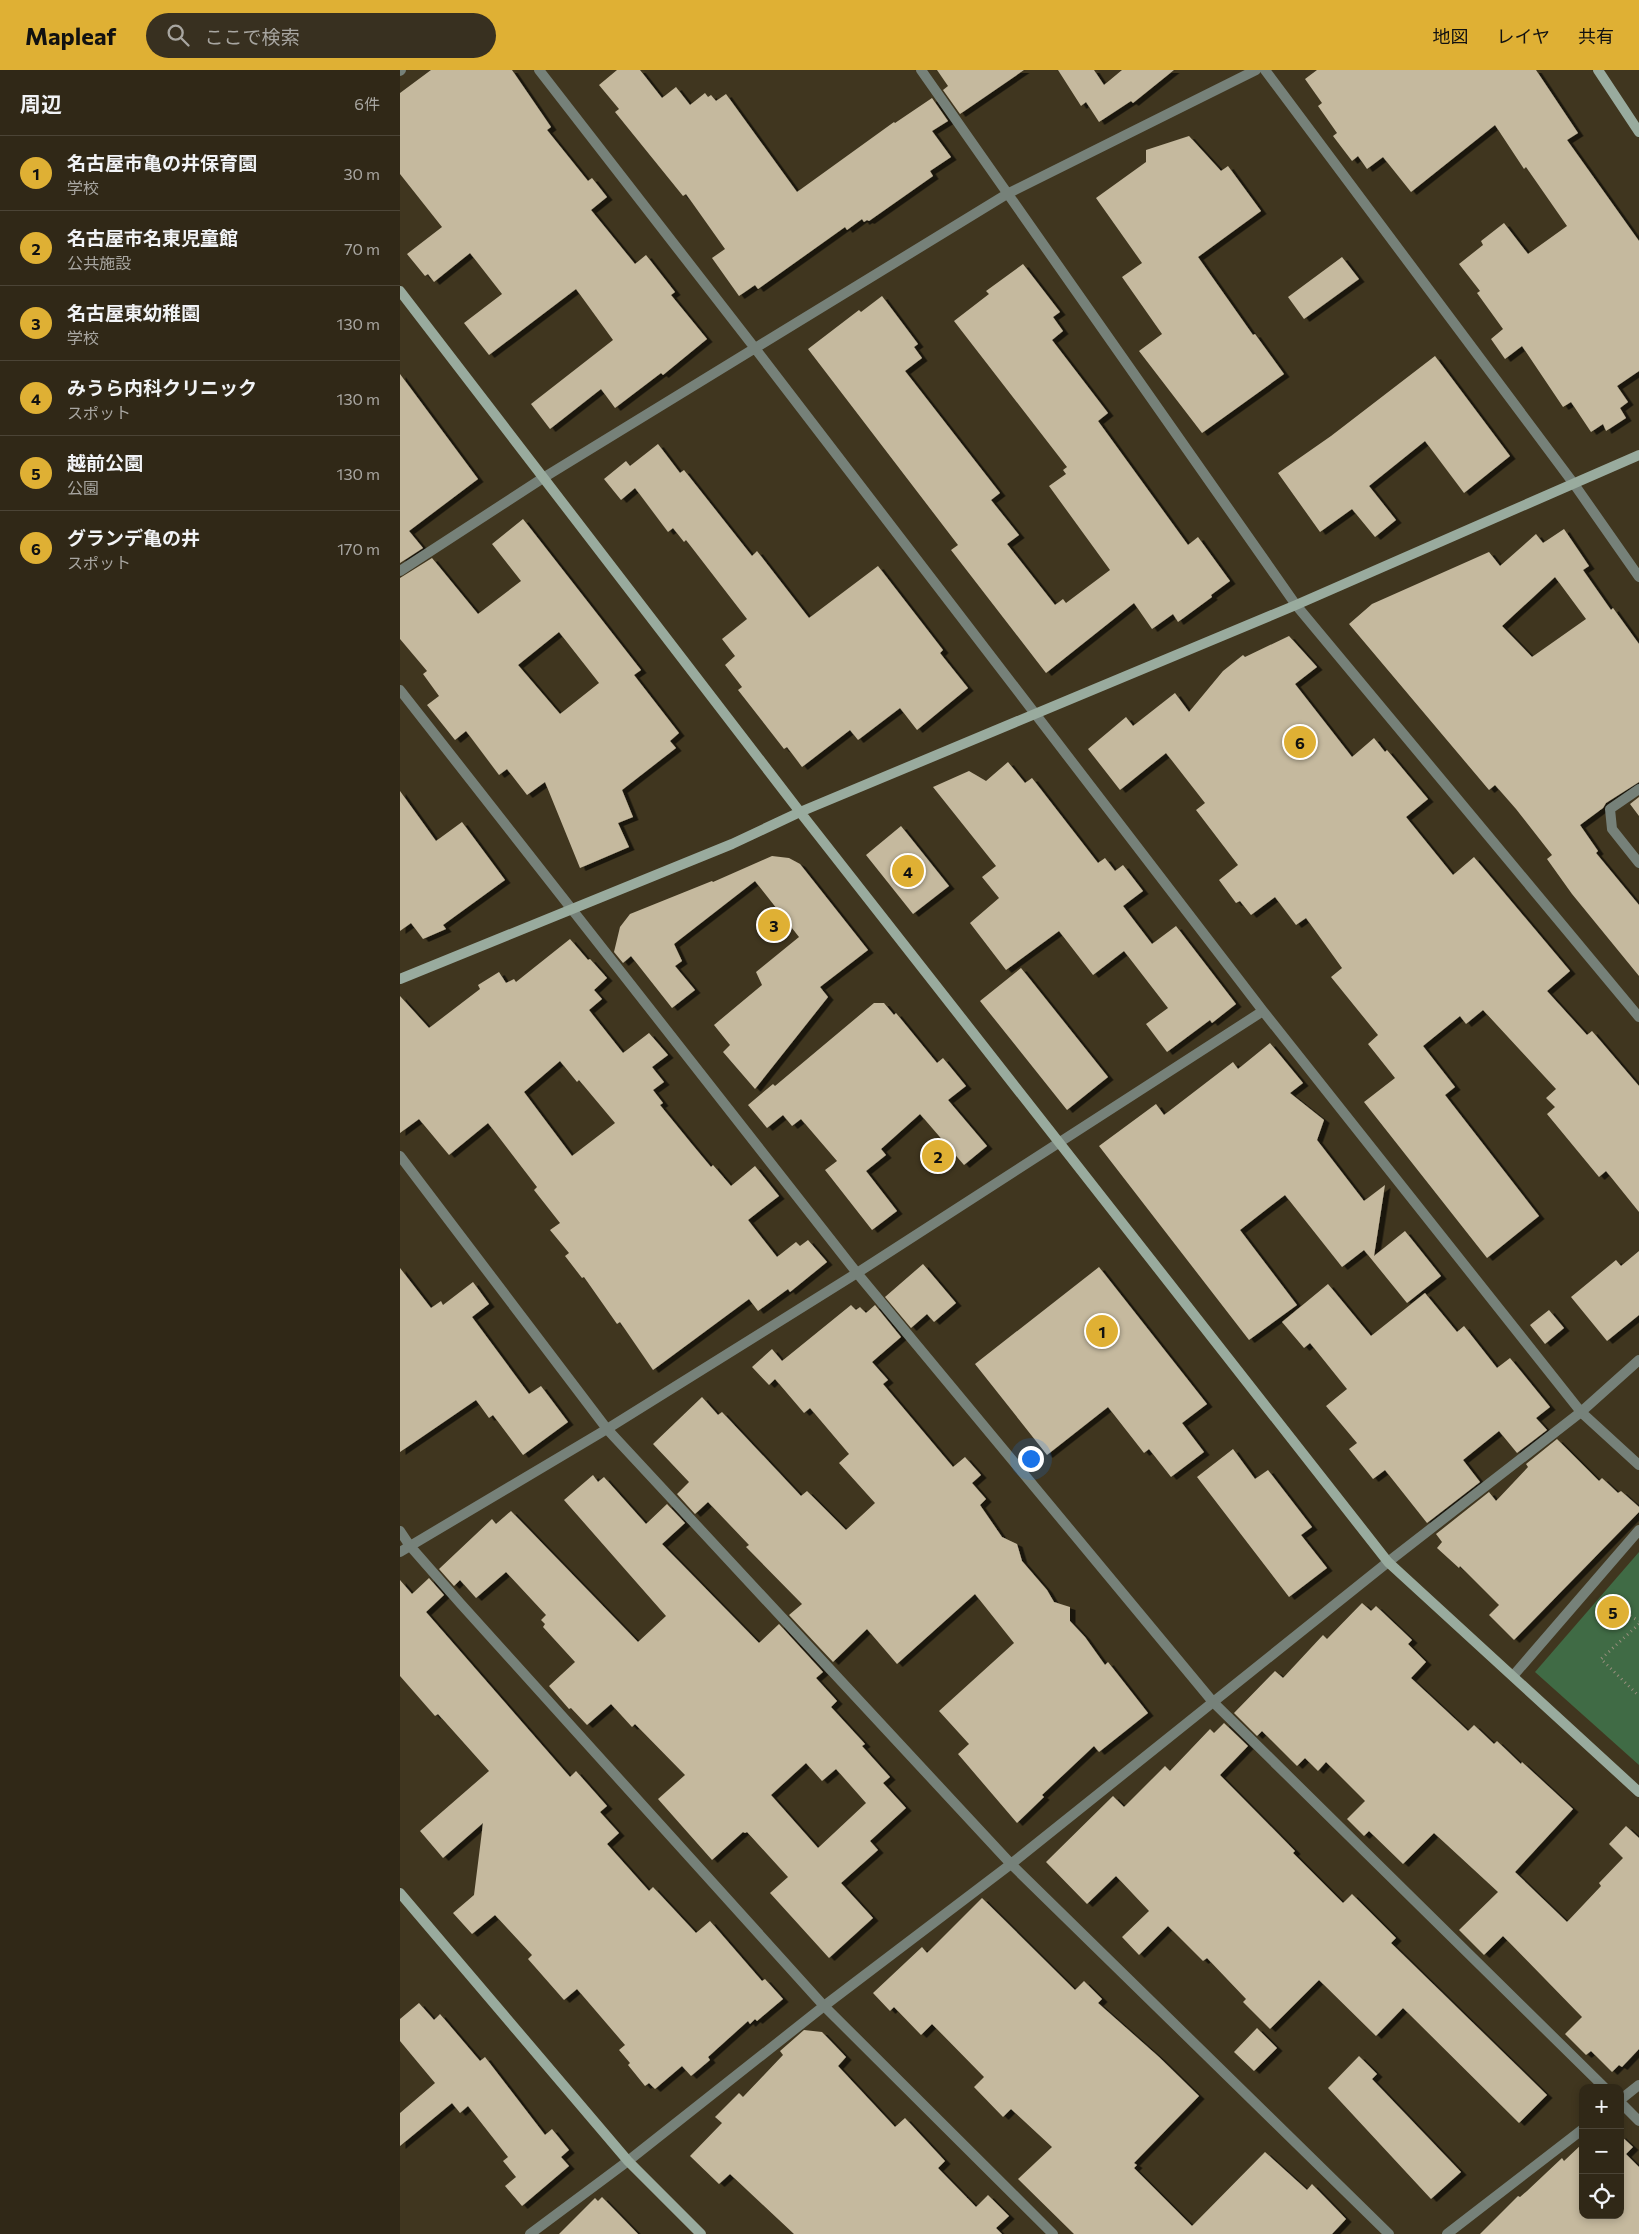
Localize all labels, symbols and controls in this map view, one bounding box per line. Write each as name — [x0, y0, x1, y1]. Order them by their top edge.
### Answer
search box — [146, 13, 496, 58]
text: Mapleaf — [25, 21, 116, 50]
icon: search — [164, 21, 192, 49]
text: ここで検索 — [204, 25, 299, 48]
text: 地図 — [1433, 25, 1469, 47]
text: レイヤ — [1497, 25, 1550, 47]
text: 共有 — [1578, 25, 1614, 47]
text: 周辺 — [20, 91, 62, 116]
text: 6件 — [354, 94, 380, 113]
text: 名古屋市亀の井保育園 — [67, 151, 257, 174]
text: 1 — [32, 164, 40, 183]
text: 30 m — [343, 164, 380, 183]
text: 学校 — [67, 178, 99, 197]
text: 名古屋市名東児童館 — [67, 226, 238, 249]
text: 2 — [31, 239, 41, 258]
text: 70 m — [344, 239, 380, 258]
text: 公共施設 — [67, 253, 131, 272]
text: 名古屋東幼稚園 — [67, 301, 200, 324]
text: 3 — [31, 314, 41, 333]
text: 130 m — [337, 314, 380, 333]
text: 学校 — [67, 328, 99, 347]
text: みうら内科クリニック — [67, 376, 257, 399]
text: 4 — [31, 389, 41, 408]
text: 130 m — [337, 389, 380, 408]
text: スポット — [67, 403, 131, 422]
text: 越前公園 — [67, 451, 143, 474]
text: 5 — [31, 464, 41, 483]
text: 130 m — [337, 464, 380, 483]
text: 公園 — [67, 478, 99, 497]
text: グランデ亀の井 — [67, 526, 200, 549]
text: 6 — [31, 539, 41, 558]
text: 170 m — [337, 539, 380, 558]
text: スポット — [67, 553, 131, 572]
pin: 6 — [1284, 723, 1316, 761]
pin: 4 — [892, 852, 924, 890]
pin: 3 — [758, 906, 790, 944]
pin: 2 — [922, 1137, 954, 1175]
pin: 1 — [1086, 1312, 1118, 1350]
your location — [1018, 1446, 1044, 1472]
pin: 5 — [1597, 1593, 1629, 1631]
map controls — [1579, 2084, 1624, 2219]
button: + — [1579, 2084, 1624, 2129]
button: − — [1579, 2129, 1624, 2174]
button: locate — [1579, 2174, 1624, 2219]

